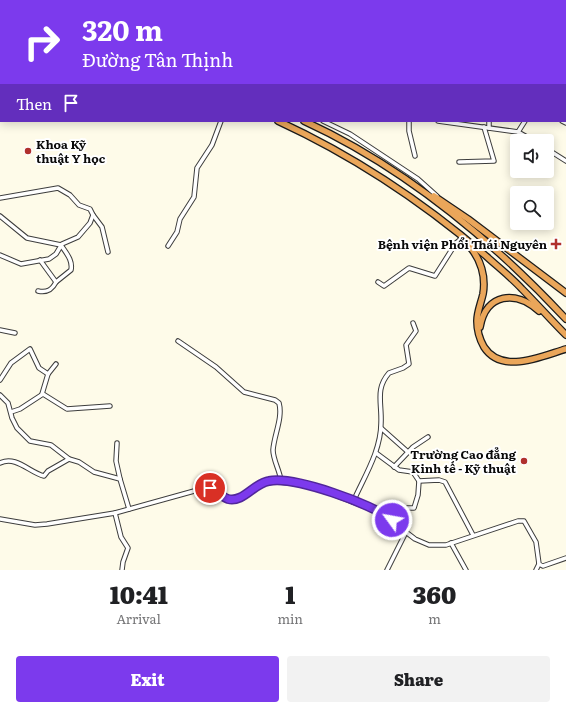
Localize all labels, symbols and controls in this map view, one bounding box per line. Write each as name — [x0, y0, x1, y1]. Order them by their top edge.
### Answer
text: 320 m — [82, 8, 163, 50]
icon: right — [16, 16, 68, 68]
text: Đường Tân Thịnh — [82, 46, 233, 73]
text: Then — [16, 92, 52, 115]
icon: arrive — [60, 92, 82, 114]
map controls — [510, 134, 554, 230]
button: sound — [510, 134, 554, 178]
place label: Khoa Kỹ thuật Y học — [36, 135, 106, 167]
marker: Khoa Kỹ thuật Y học — [23, 146, 33, 156]
button: search — [510, 186, 554, 230]
place label: Bệnh viện Phổi Thái Nguyên — [378, 235, 548, 253]
marker: Bệnh viện Phổi Thái Nguyên — [550, 238, 562, 250]
place label: Trường Cao đẳng Kinh tế - Kỹ thuật — [410, 445, 517, 477]
marker: Trường Cao đẳng Kinh tế - Kỹ thuật — [519, 456, 529, 466]
pin — [193, 471, 227, 505]
icon: arrive — [199, 477, 221, 499]
position arrow — [371, 499, 413, 541]
text: 10:41 — [110, 576, 168, 611]
text: 1 — [285, 576, 295, 611]
text: 360 — [413, 576, 456, 611]
text: Arrival — [117, 609, 161, 628]
text: min — [277, 609, 303, 628]
text: m — [428, 609, 441, 628]
button: Exit — [16, 656, 279, 702]
button: Share — [287, 656, 550, 702]

